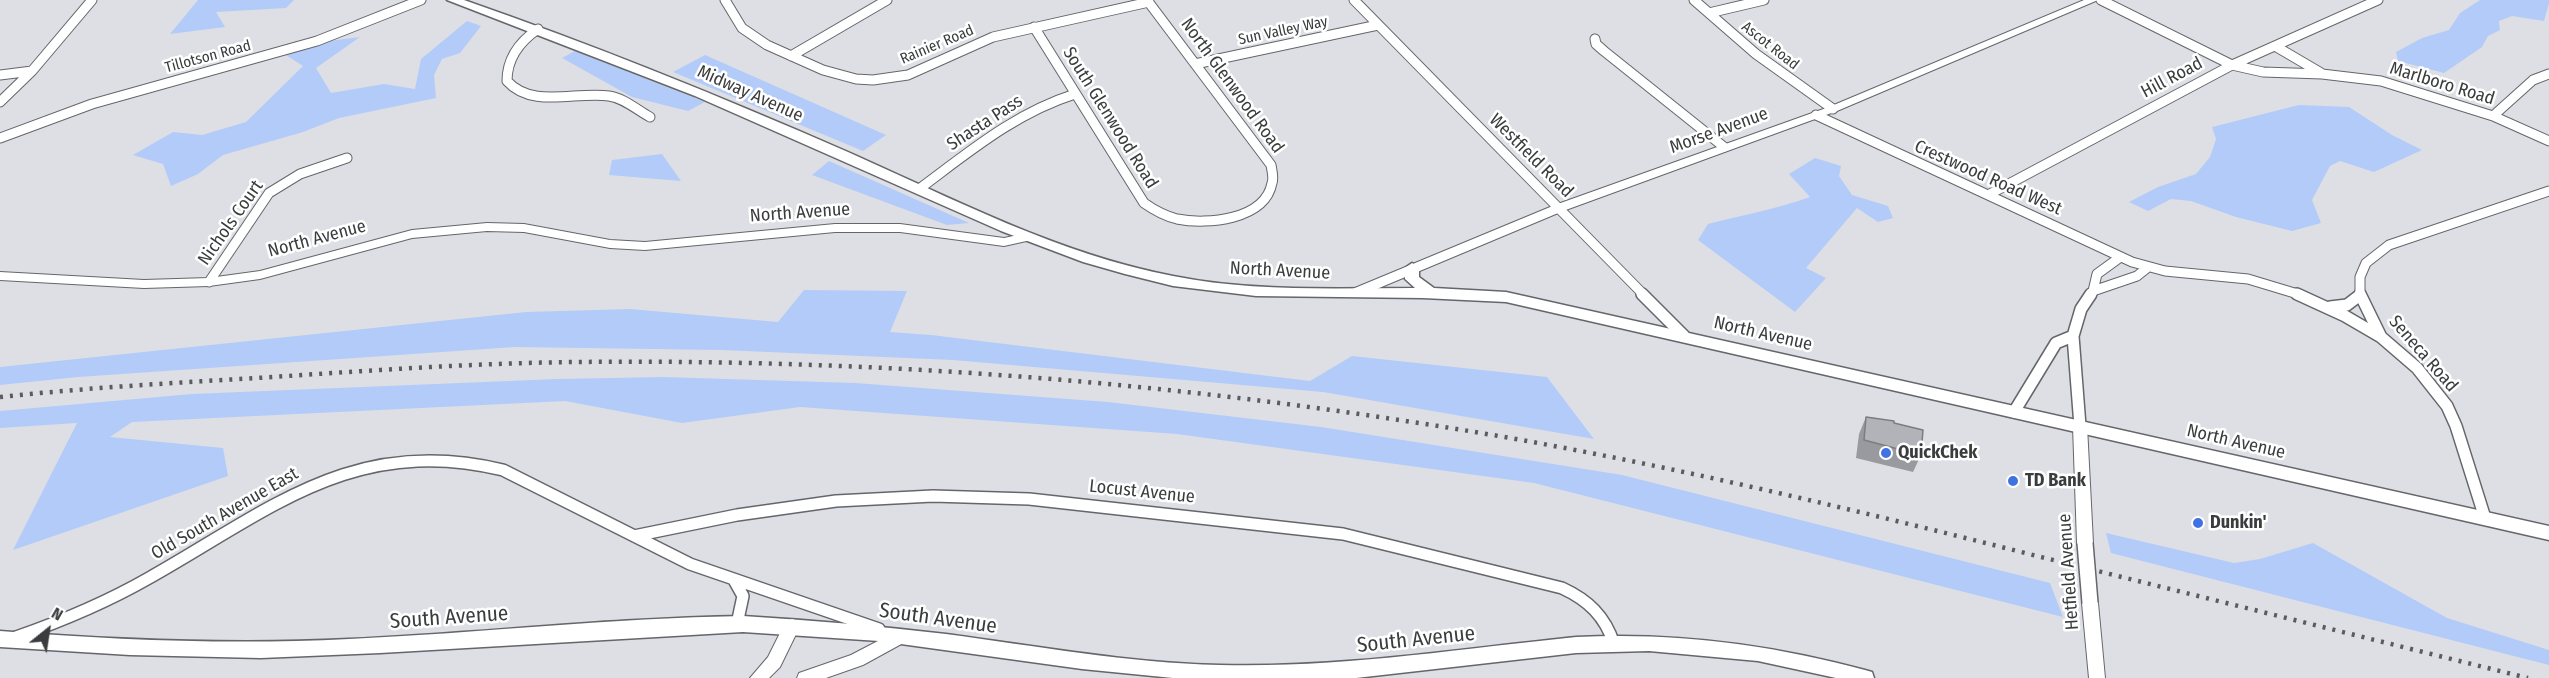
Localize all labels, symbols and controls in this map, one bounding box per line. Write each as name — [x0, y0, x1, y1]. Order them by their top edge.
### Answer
street label: Sun Valley Way — [1237, 13, 1329, 49]
street label: North Glenwood Road — [1176, 14, 1288, 158]
street label: Ascot Road — [1738, 18, 1802, 74]
street label: Rainier Road — [898, 21, 976, 69]
street label: Tillotson Road — [163, 37, 253, 77]
street label: South Glenwood Road — [1058, 43, 1162, 193]
street label: Hill Road — [2138, 53, 2206, 103]
street label: Marlboro Road — [2387, 58, 2497, 110]
street label: Midway Avenue — [694, 61, 806, 127]
street label: Shasta Pass — [943, 91, 1027, 155]
street label: Morse Avenue — [1667, 103, 1771, 159]
street label: Westfield Road — [1484, 109, 1578, 203]
street label: Crestwood Road West — [1911, 136, 2065, 220]
street label: Nichols Court — [194, 176, 268, 270]
street label: North Avenue — [749, 199, 851, 227]
street label: North Avenue — [266, 216, 368, 262]
street label: North Avenue — [1229, 258, 1331, 284]
street label: Seneca Road — [2384, 311, 2462, 397]
street label: North Avenue — [1712, 312, 1814, 356]
street label: North Avenue — [2185, 420, 2287, 464]
place label: QuickChek — [1898, 442, 1977, 464]
marker: QuickChek — [1879, 446, 1893, 460]
street label: Old South Avenue East — [148, 463, 302, 565]
place label: TD Bank — [2025, 470, 2086, 492]
marker: TD Bank — [2006, 474, 2020, 488]
street label: Locust Avenue — [1088, 476, 1196, 508]
place label: Dunkin' — [2210, 512, 2267, 534]
street label: Hetfield Avenue — [2054, 513, 2084, 631]
marker: Dunkin' — [2191, 516, 2205, 530]
street label: South Avenue — [878, 598, 998, 640]
north arrow — [18, 600, 78, 660]
street label: South Avenue — [389, 601, 509, 635]
text: N — [48, 603, 66, 625]
street label: South Avenue — [1356, 621, 1476, 659]

